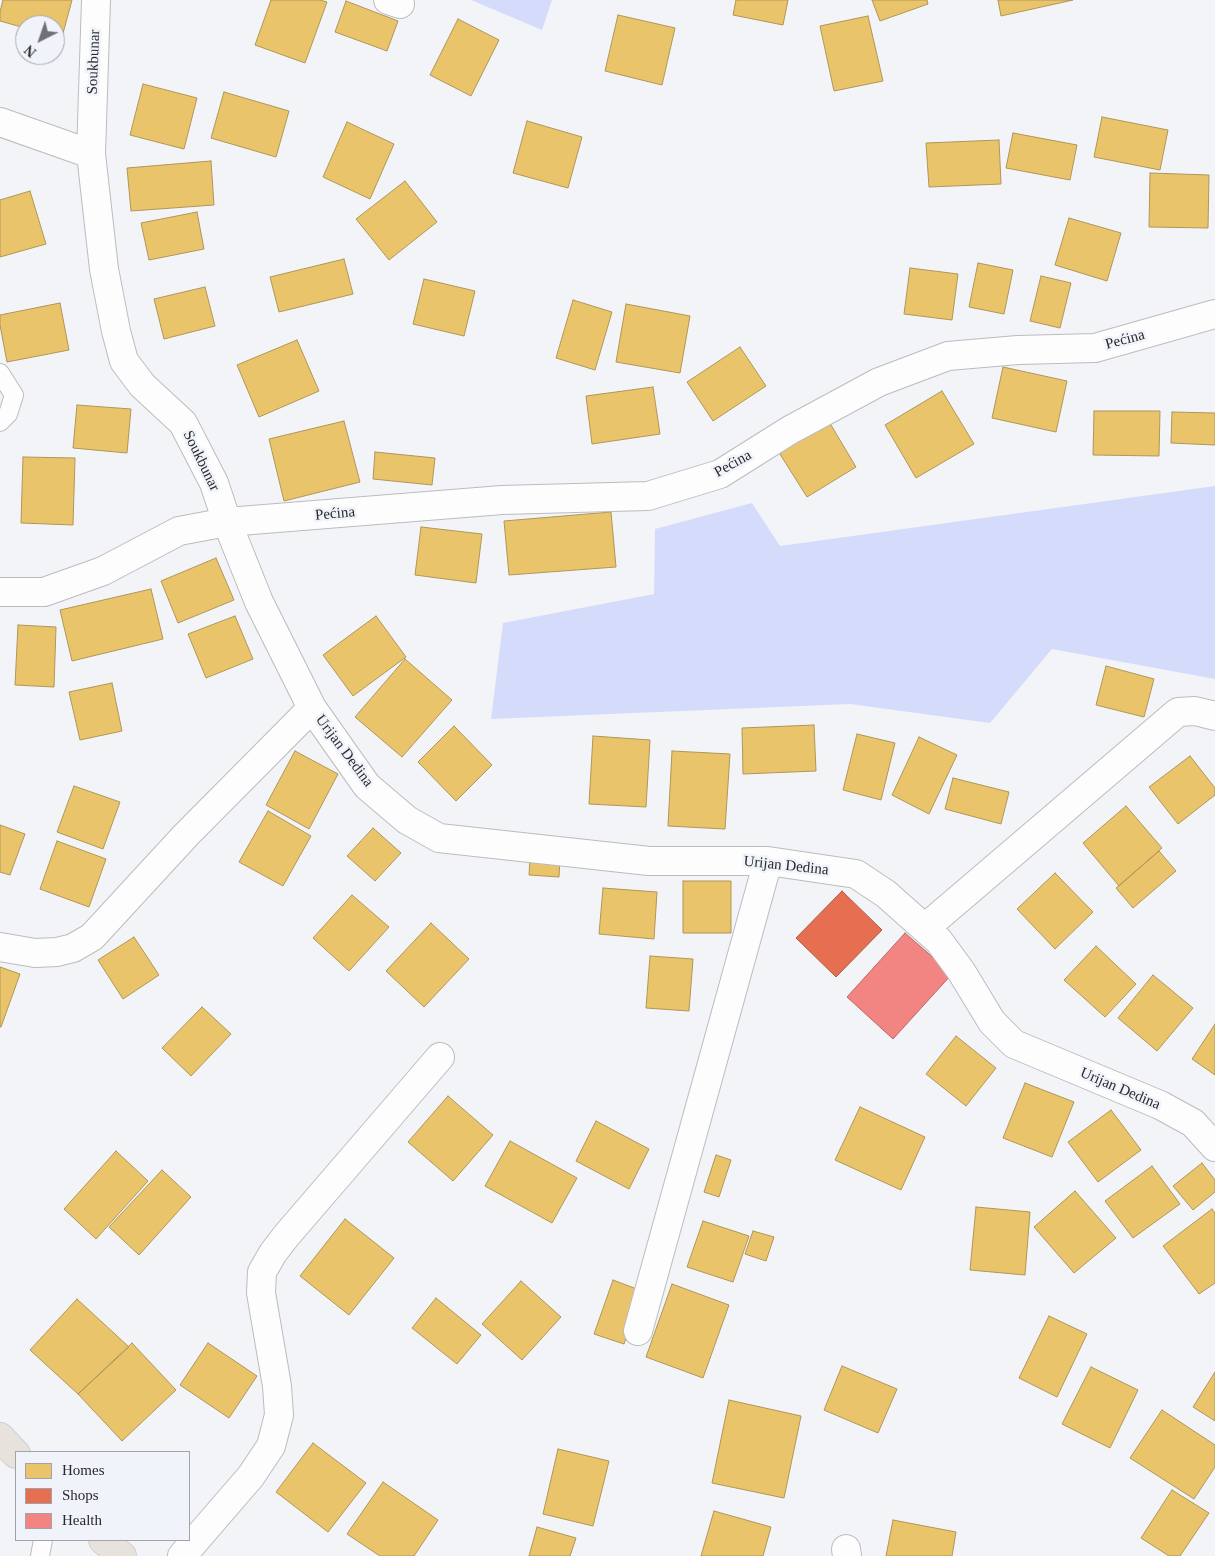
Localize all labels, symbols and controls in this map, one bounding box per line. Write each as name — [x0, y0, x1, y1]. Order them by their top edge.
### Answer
north arrow — [15, 15, 65, 65]
street label: Soukbunar — [84, 29, 104, 95]
text: N — [22, 42, 39, 60]
street label: Pećina — [1103, 326, 1147, 354]
street label: Soukbunar — [179, 428, 223, 494]
street label: Pećina — [711, 446, 755, 482]
street label: Pećina — [314, 503, 356, 525]
street label: Urijan Dedina — [311, 711, 377, 791]
street label: Urijan Dedina — [743, 853, 829, 879]
street label: Urijan Dedina — [1077, 1064, 1163, 1114]
legend — [15, 1451, 190, 1541]
text: Homes — [62, 1462, 105, 1478]
text: Shops — [62, 1487, 99, 1503]
text: Health — [62, 1512, 102, 1528]

